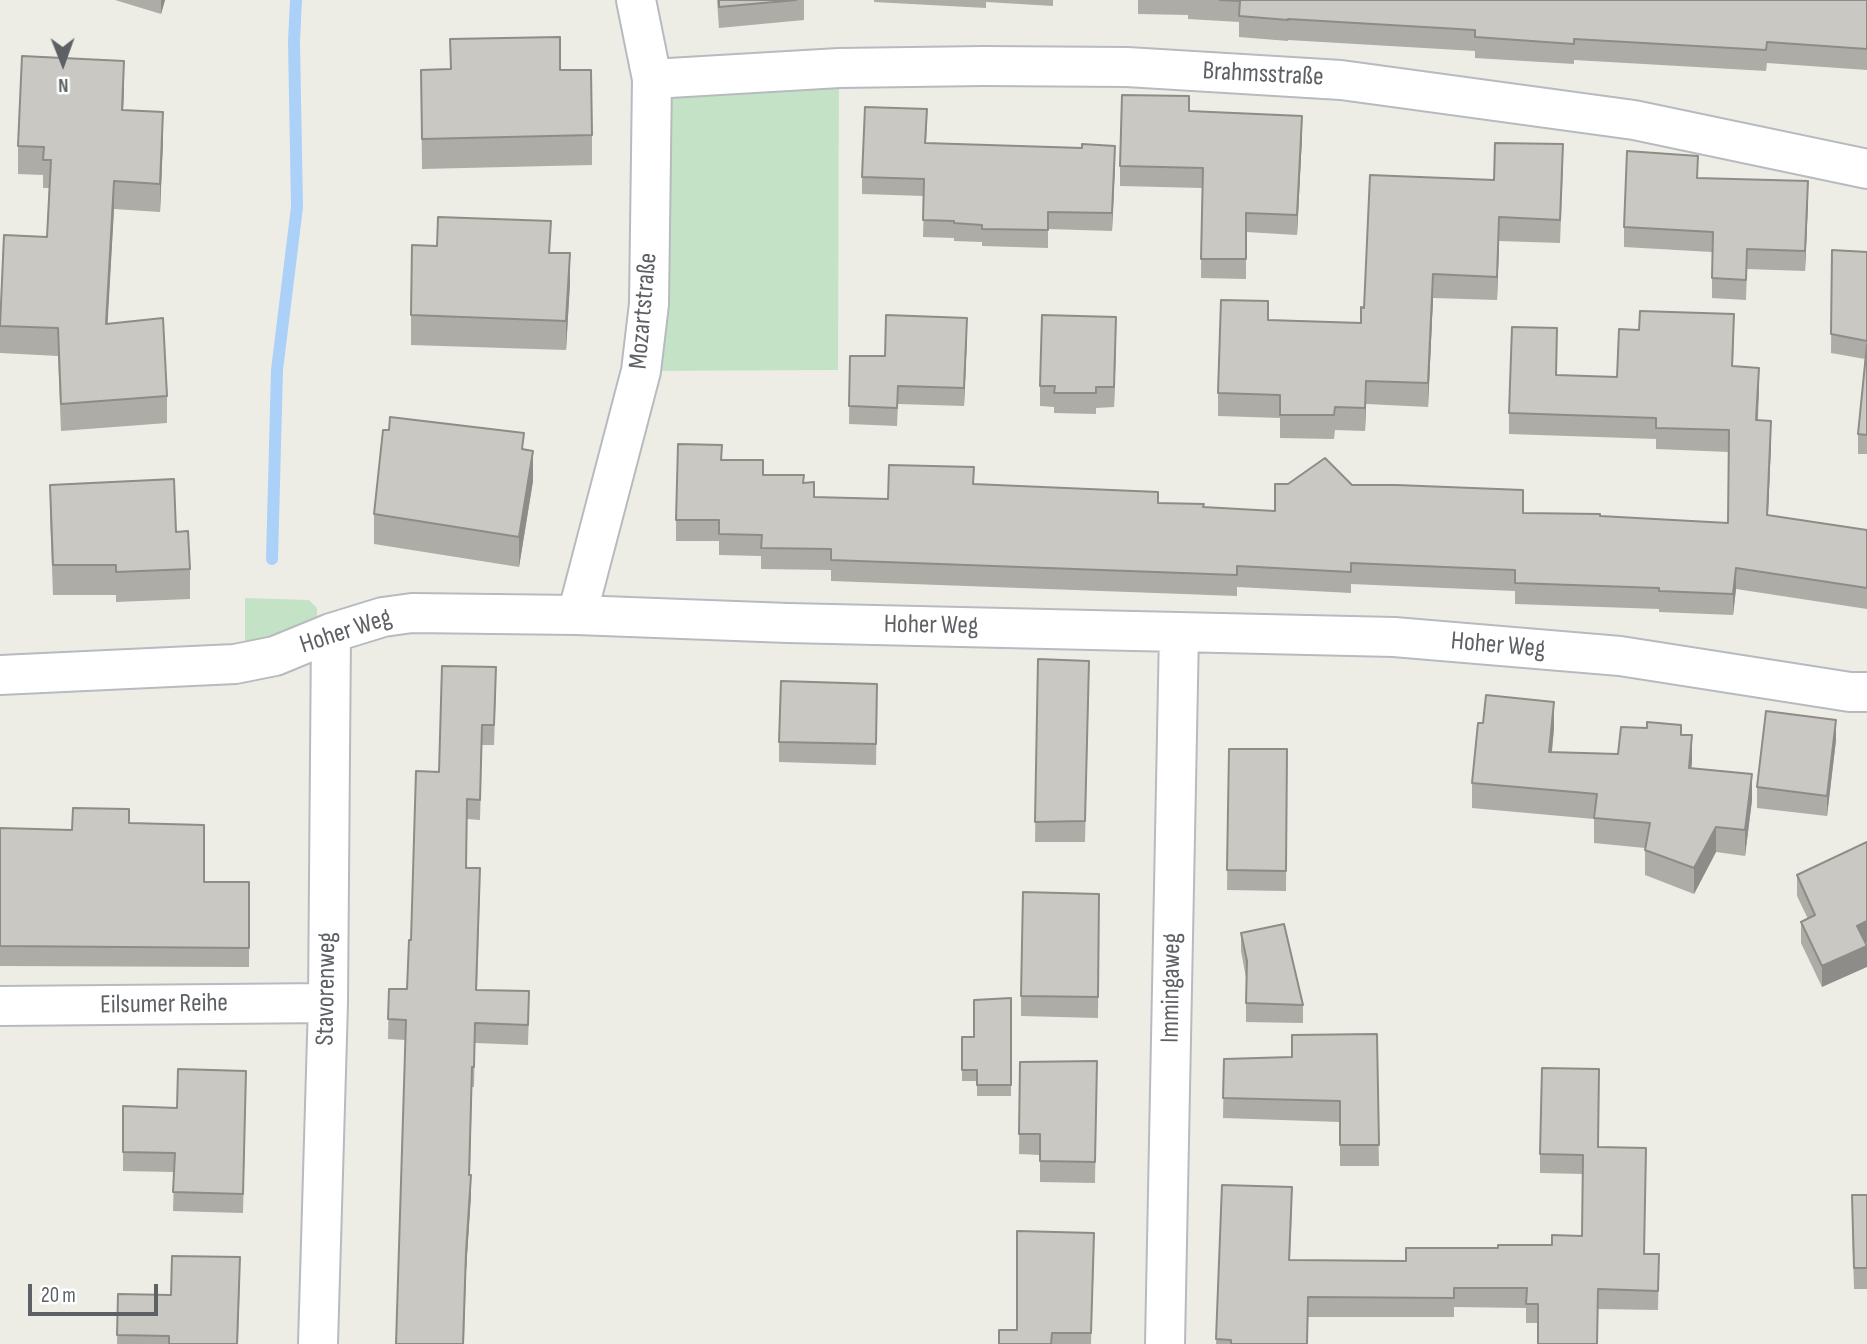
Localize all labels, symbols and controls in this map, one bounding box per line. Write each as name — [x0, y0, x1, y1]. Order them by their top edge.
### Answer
north arrow — [28, 28, 98, 98]
street label: Brahmsstraße — [1202, 56, 1324, 94]
text: N — [58, 73, 69, 96]
street label: Mozartstraße — [623, 252, 665, 370]
street label: Hoher Weg — [296, 603, 396, 661]
street label: Hoher Weg — [883, 610, 979, 642]
street label: Hoher Weg — [1450, 626, 1546, 666]
street label: Stavorenweg — [310, 932, 344, 1046]
street label: Immingaweg — [1155, 933, 1189, 1043]
street label: Eilsumer Reihe — [100, 988, 228, 1022]
scale bar — [32, 1270, 161, 1314]
text: 20 m — [41, 1283, 76, 1308]

